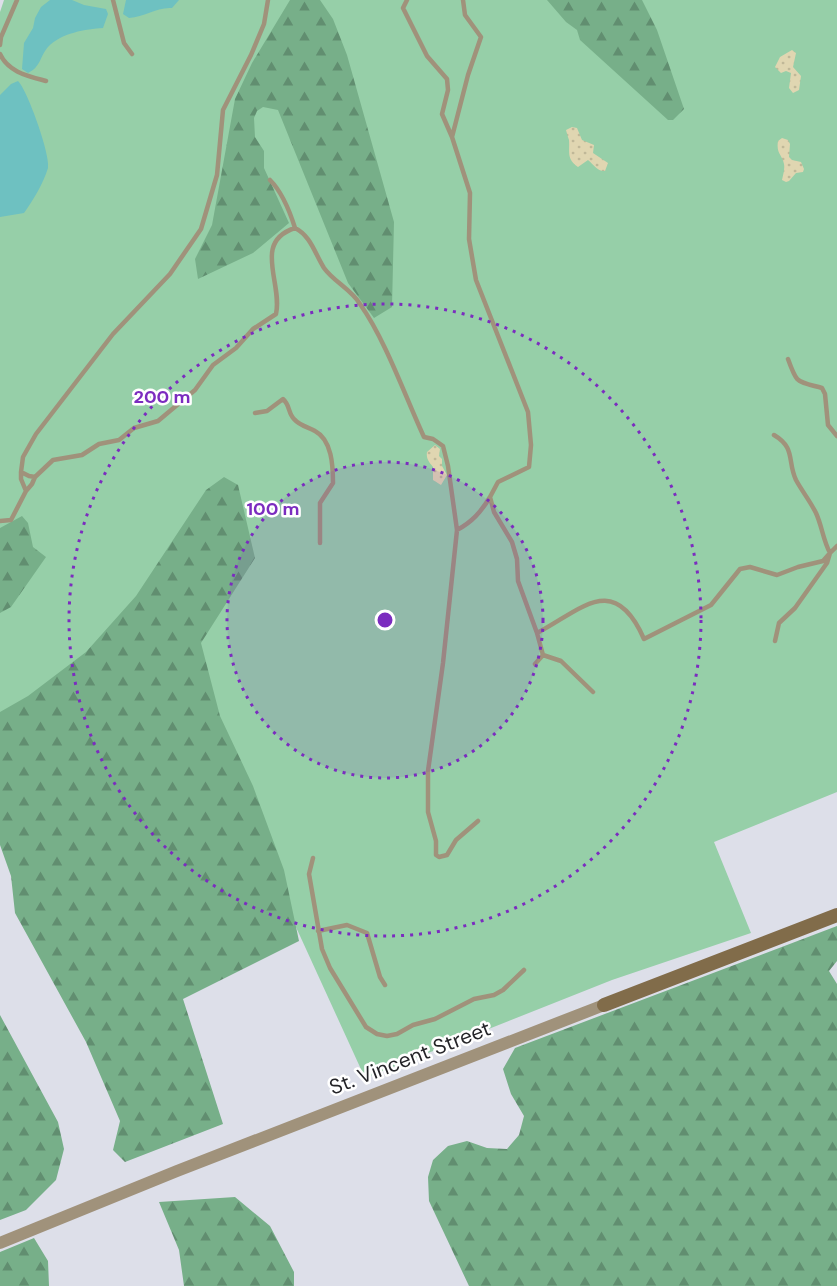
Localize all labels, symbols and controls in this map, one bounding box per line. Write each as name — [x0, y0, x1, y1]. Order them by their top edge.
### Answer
text: 200 m — [134, 385, 190, 409]
text: 100 m — [246, 497, 300, 521]
centre of rings — [375, 610, 395, 630]
street label: St. Vincent Street — [325, 1014, 495, 1102]

